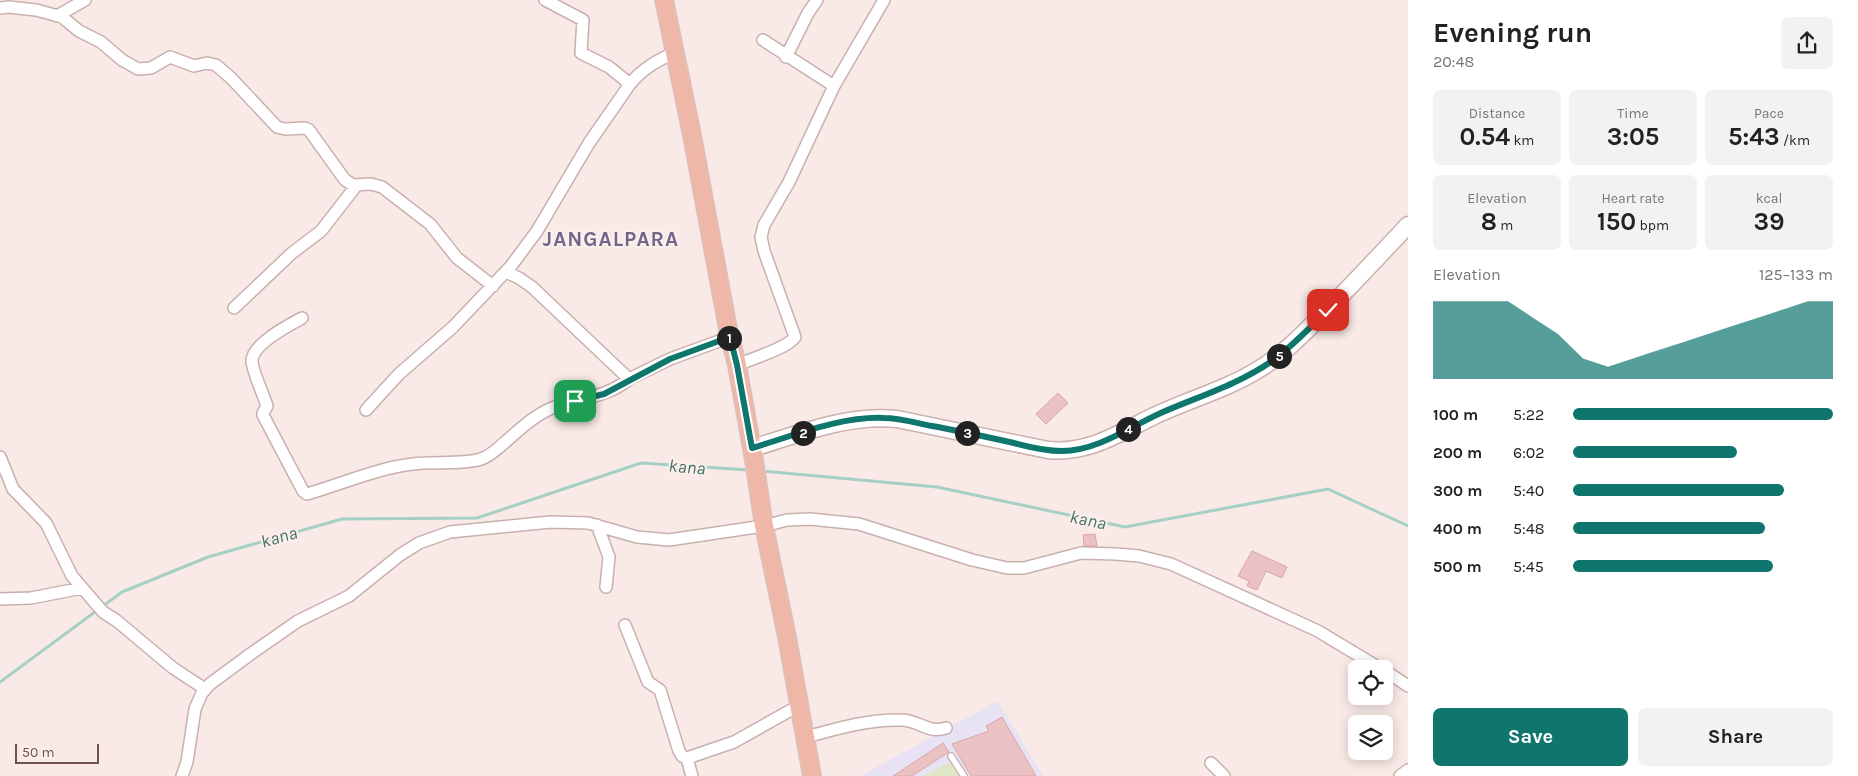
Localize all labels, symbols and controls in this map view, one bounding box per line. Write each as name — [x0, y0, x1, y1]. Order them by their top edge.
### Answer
text: Evening run — [1433, 16, 1592, 49]
button: share — [1781, 17, 1833, 69]
text: 20:48 — [1433, 52, 1474, 71]
text: Distance — [1469, 105, 1525, 122]
text: Time — [1617, 105, 1649, 122]
text: Pace — [1754, 105, 1784, 122]
text: 0.54 — [1460, 122, 1510, 151]
text: 3:05 — [1607, 122, 1659, 151]
text: 5:43 — [1728, 122, 1780, 151]
text: km — [1510, 132, 1534, 149]
text: /km — [1780, 132, 1810, 149]
text: Elevation — [1467, 190, 1527, 207]
text: Heart rate — [1601, 190, 1665, 207]
text: kcal — [1756, 190, 1782, 207]
text: 8 — [1481, 207, 1497, 236]
text: 150 — [1597, 207, 1636, 236]
text: 39 — [1754, 207, 1784, 236]
text: m — [1497, 217, 1513, 234]
text: bpm — [1636, 217, 1669, 234]
district label: JANGALPARA — [543, 227, 679, 251]
text: Elevation — [1433, 265, 1501, 284]
text: 125–133 m — [1759, 265, 1833, 284]
pin — [1307, 289, 1349, 331]
icon: check — [1314, 296, 1342, 324]
pin: 1 — [716, 326, 742, 350]
text: 1 — [727, 330, 732, 347]
pin: 5 — [1266, 344, 1292, 368]
text: 5 — [1275, 348, 1284, 365]
pin — [554, 380, 596, 422]
icon: arrive — [561, 387, 589, 415]
text: 100 m — [1433, 405, 1478, 424]
text: 5:22 — [1513, 405, 1544, 424]
pin: 4 — [1116, 416, 1140, 442]
pin: 2 — [790, 420, 816, 446]
pin: 3 — [954, 420, 980, 446]
text: 4 — [1124, 421, 1133, 438]
text: 2 — [799, 425, 808, 442]
text: 3 — [963, 425, 972, 442]
text: 200 m — [1433, 443, 1482, 462]
text: 6:02 — [1513, 443, 1545, 462]
water label: kana — [668, 454, 706, 480]
text: 300 m — [1433, 481, 1482, 500]
text: 5:40 — [1513, 481, 1544, 500]
water label: kana — [1068, 505, 1108, 535]
text: 400 m — [1433, 519, 1482, 538]
text: 5:48 — [1513, 519, 1545, 538]
water label: kana — [258, 521, 300, 553]
text: 500 m — [1433, 557, 1482, 576]
text: 5:45 — [1513, 557, 1544, 576]
map controls — [1348, 660, 1393, 760]
button: locate — [1348, 660, 1393, 705]
button: Save — [1433, 708, 1628, 766]
button: Share — [1638, 708, 1833, 766]
button: layers — [1348, 715, 1393, 760]
scale bar — [15, 741, 99, 764]
text: 50 m — [22, 744, 55, 761]

